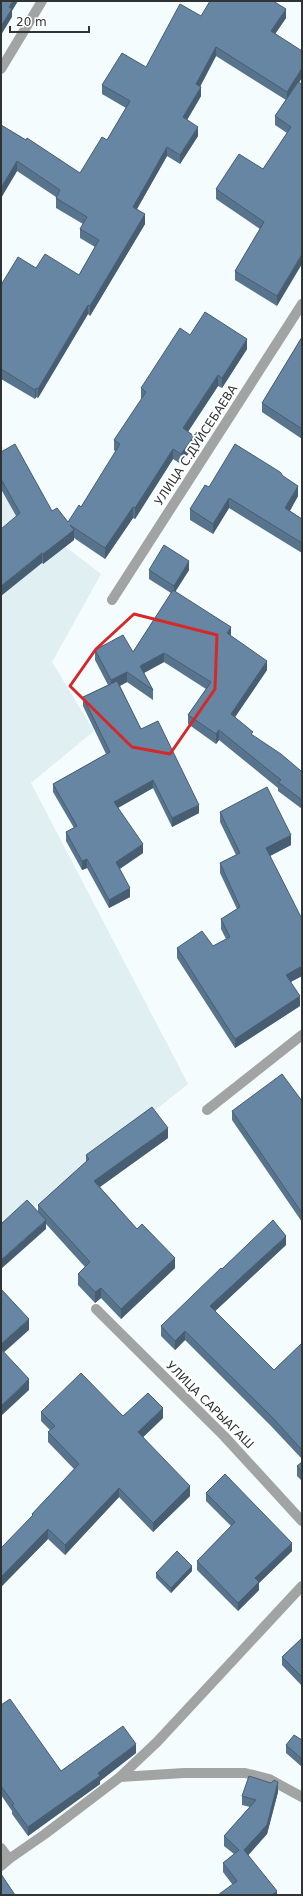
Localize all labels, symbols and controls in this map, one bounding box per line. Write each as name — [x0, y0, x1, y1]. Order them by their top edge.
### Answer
scale bar — [10, 8, 89, 34]
text: 20 m — [16, 15, 47, 29]
street label: УЛИЦА С.ДУЙСЕБАЕВА — [151, 381, 241, 508]
street label: УЛИЦА САРЫАГАШ — [163, 1358, 257, 1452]

